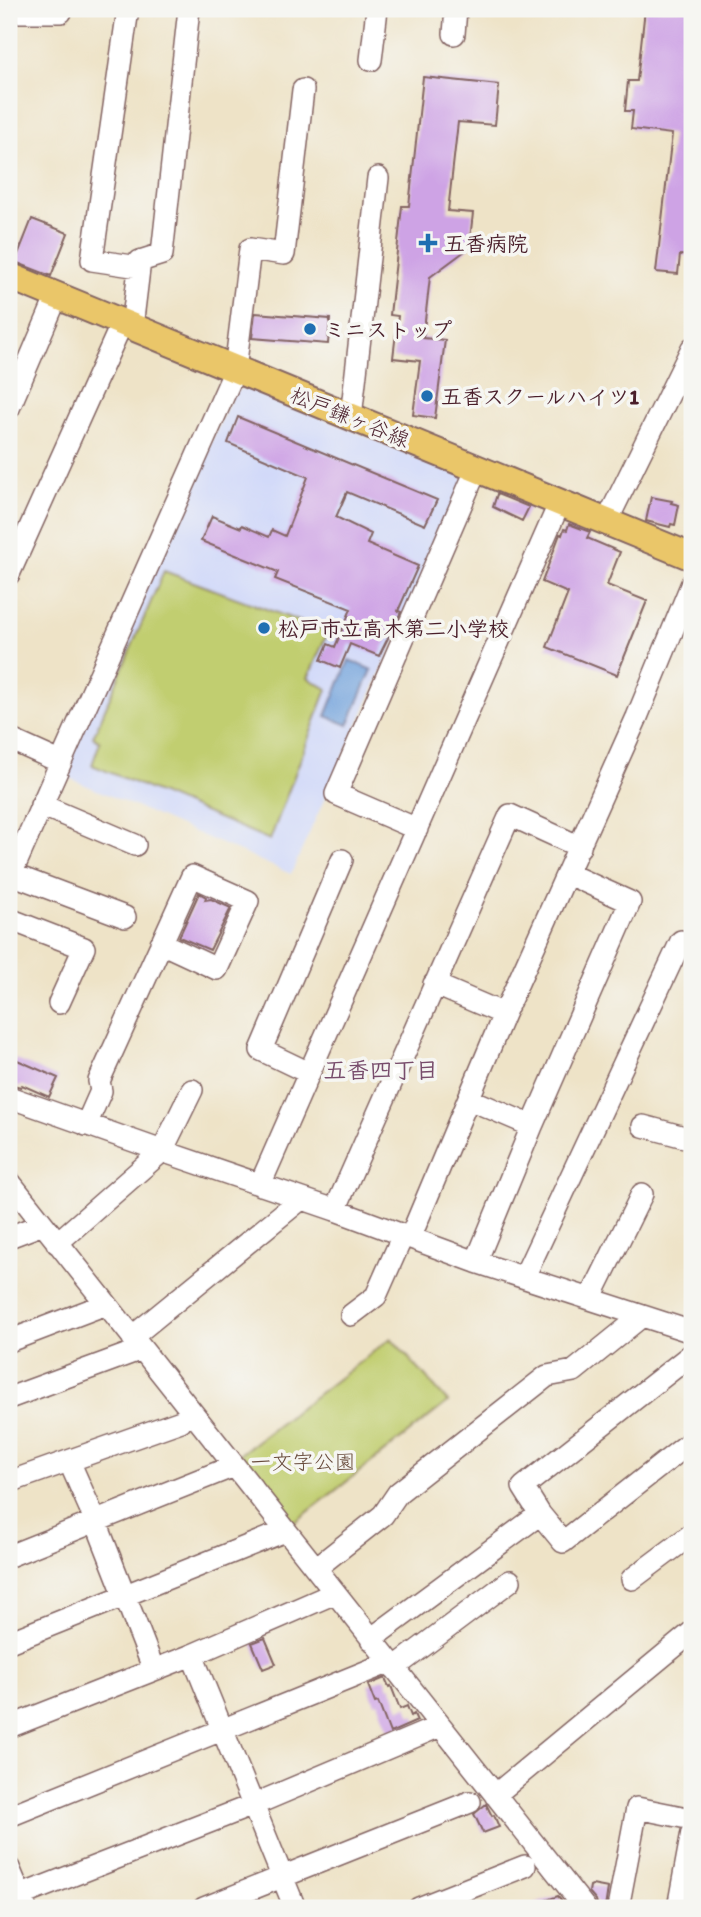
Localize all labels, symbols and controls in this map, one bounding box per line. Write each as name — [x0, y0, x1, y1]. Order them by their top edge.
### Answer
place label: 五香病院 — [444, 231, 528, 256]
marker: 五香病院 — [418, 233, 438, 253]
place label: ミニストップ — [324, 317, 452, 342]
marker: ミニストップ — [302, 321, 318, 337]
street label: 松戸鎌ヶ谷線 — [287, 382, 413, 452]
place label: 五香スクールハイツ1 — [441, 384, 639, 409]
marker: 五香スクールハイツ1 — [419, 388, 435, 404]
place label: 松戸市立高木第二小学校 — [278, 616, 509, 641]
marker: 松戸市立高木第二小学校 — [256, 620, 272, 636]
district label: 五香四丁目 — [324, 1056, 439, 1084]
park label: 一文字公園 — [251, 1449, 356, 1474]

